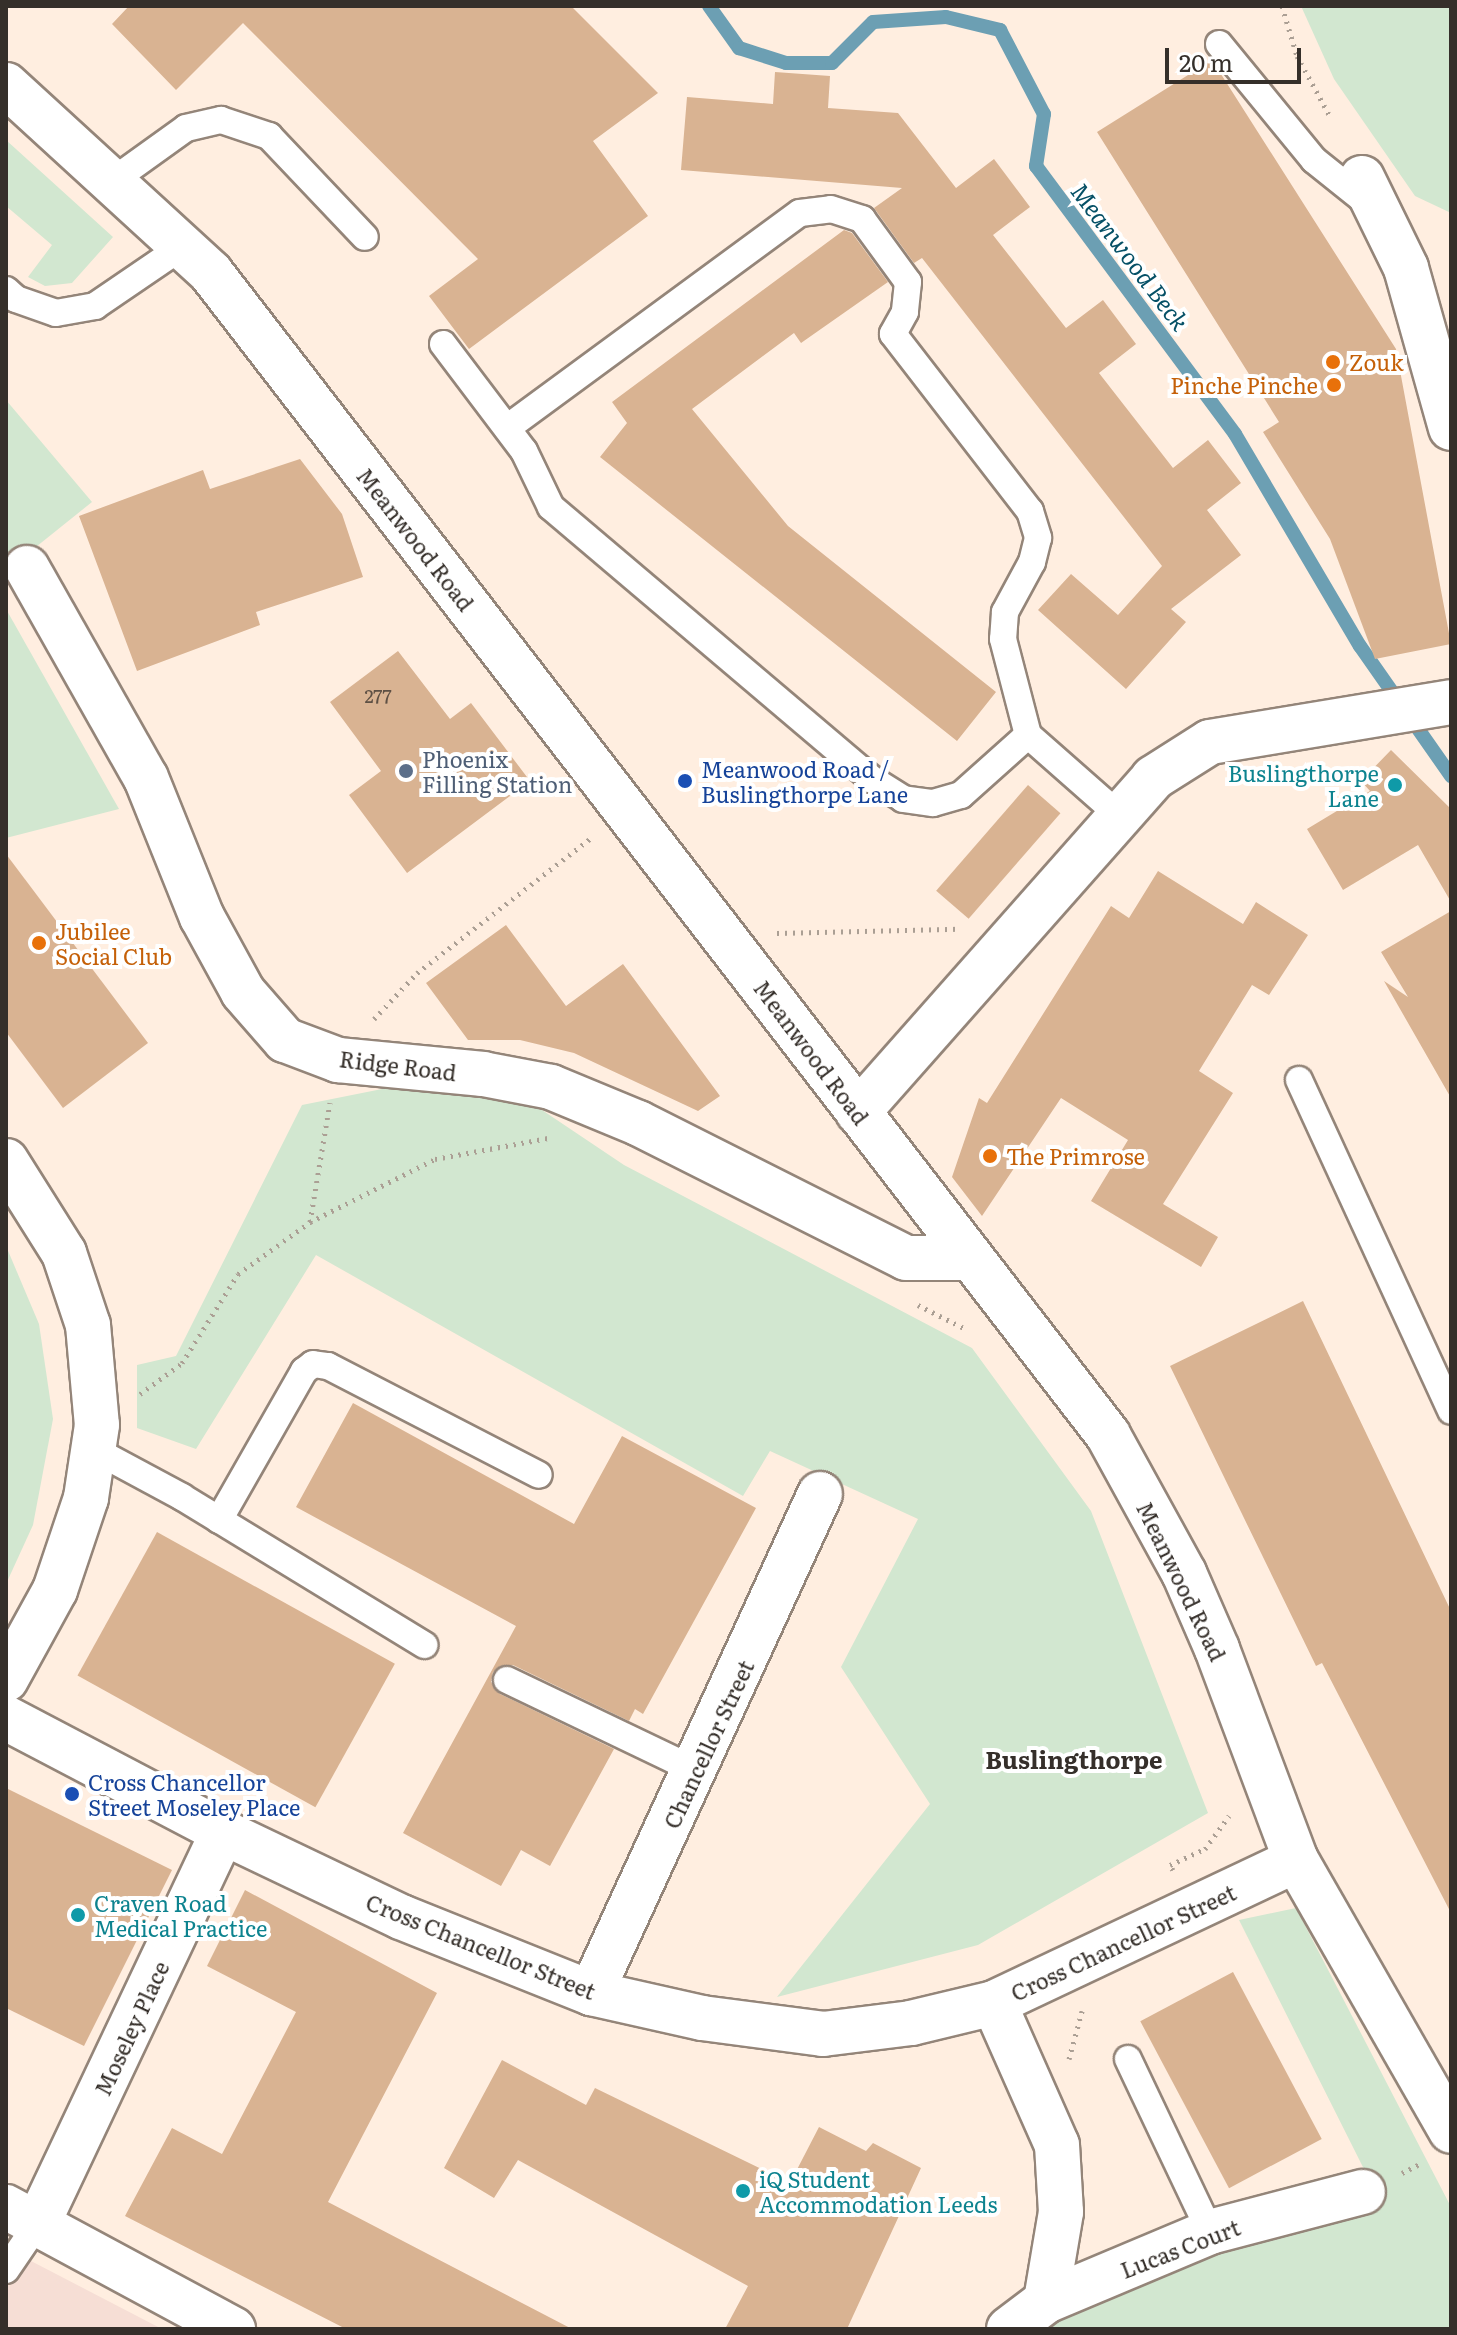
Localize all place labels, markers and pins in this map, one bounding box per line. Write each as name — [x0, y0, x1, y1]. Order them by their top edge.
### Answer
place label: Zouk — [1349, 349, 1404, 375]
marker: Zouk — [1324, 353, 1342, 371]
place label: Pinche Pinche — [1170, 372, 1318, 398]
marker: Pinche Pinche — [1325, 376, 1343, 394]
place label: Phoenix Filling Station — [422, 745, 572, 796]
place label: Meanwood Road / Buslingthorpe Lane — [701, 755, 908, 806]
place label: Buslingthorpe Lane — [1228, 759, 1379, 810]
marker: Phoenix Filling Station — [397, 762, 415, 780]
marker: Meanwood Road / Buslingthorpe Lane — [676, 772, 694, 790]
marker: Buslingthorpe Lane — [1386, 776, 1404, 794]
place label: Jubilee Social Club — [55, 917, 172, 968]
marker: Jubilee Social Club — [30, 934, 48, 952]
place label: The Primrose — [1006, 1143, 1145, 1169]
marker: The Primrose — [981, 1147, 999, 1165]
place label: Cross Chancellor Street Moseley Place — [88, 1768, 300, 1820]
marker: Cross Chancellor Street Moseley Place — [63, 1785, 81, 1803]
place label: Craven Road Medical Practice — [94, 1889, 267, 1940]
marker: Craven Road Medical Practice — [69, 1906, 87, 1924]
place label: iQ Student Accommodation Leeds — [759, 2165, 997, 2216]
marker: iQ Student Accommodation Leeds — [734, 2182, 752, 2200]

